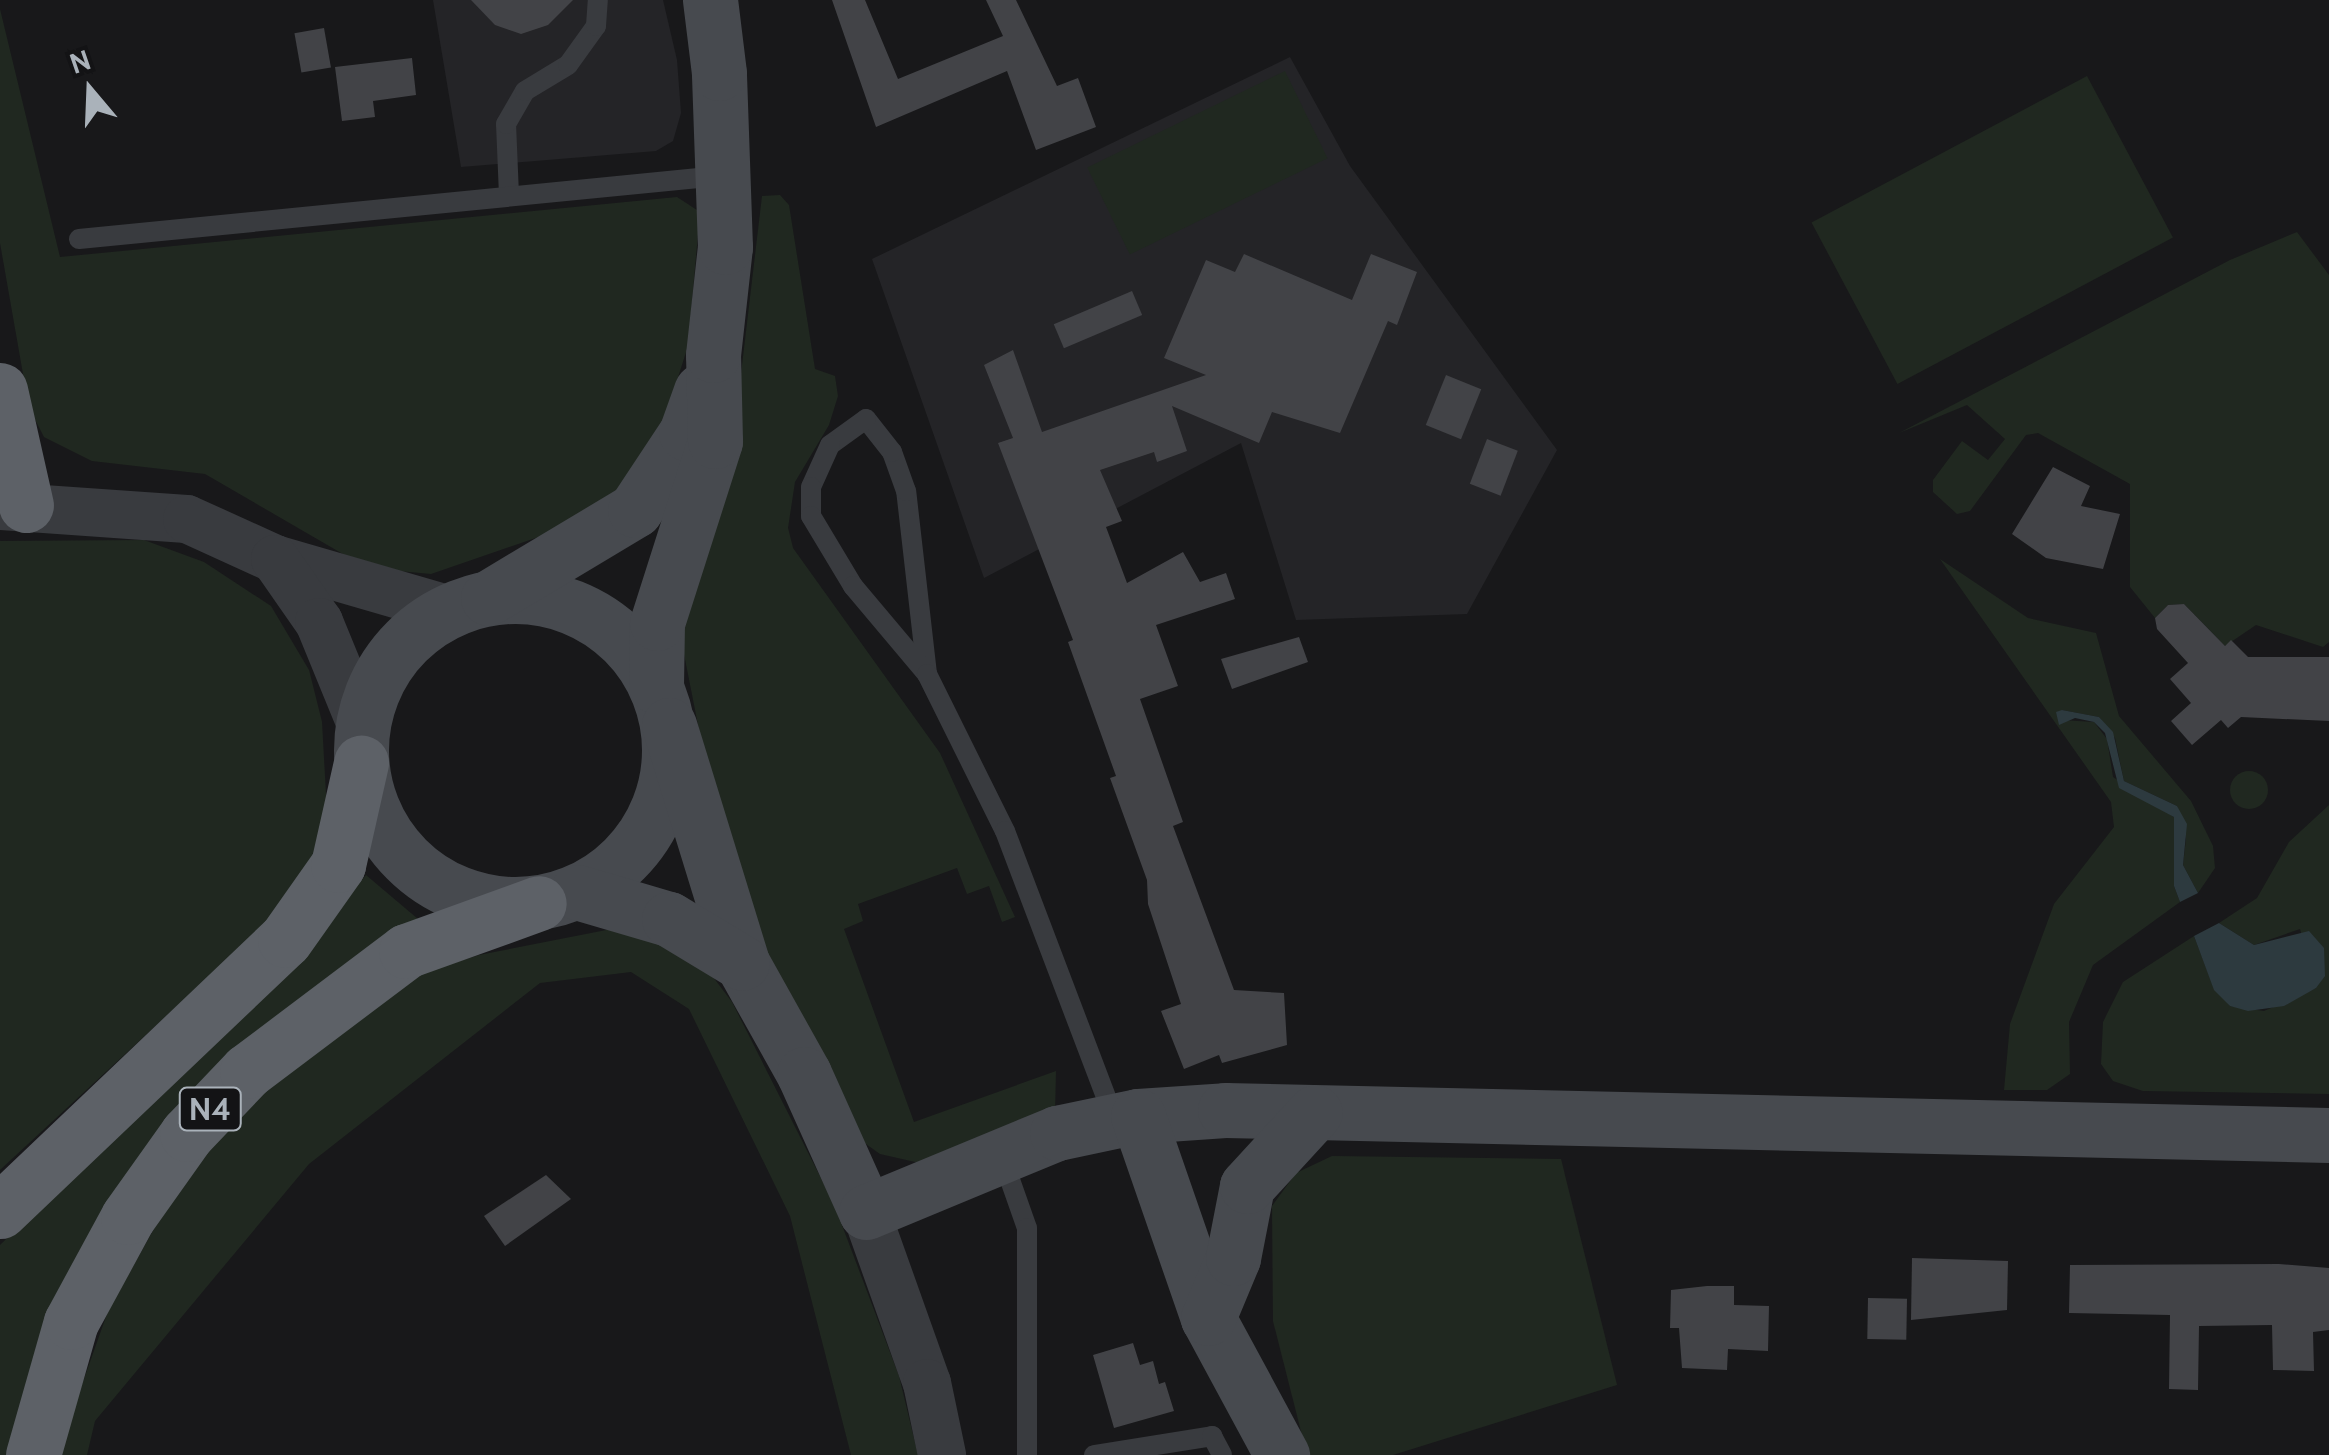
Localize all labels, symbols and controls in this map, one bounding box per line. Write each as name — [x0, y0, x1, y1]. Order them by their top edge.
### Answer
north arrow — [40, 40, 140, 140]
text: N — [65, 42, 95, 81]
road number: N4 — [178, 1082, 242, 1136]

